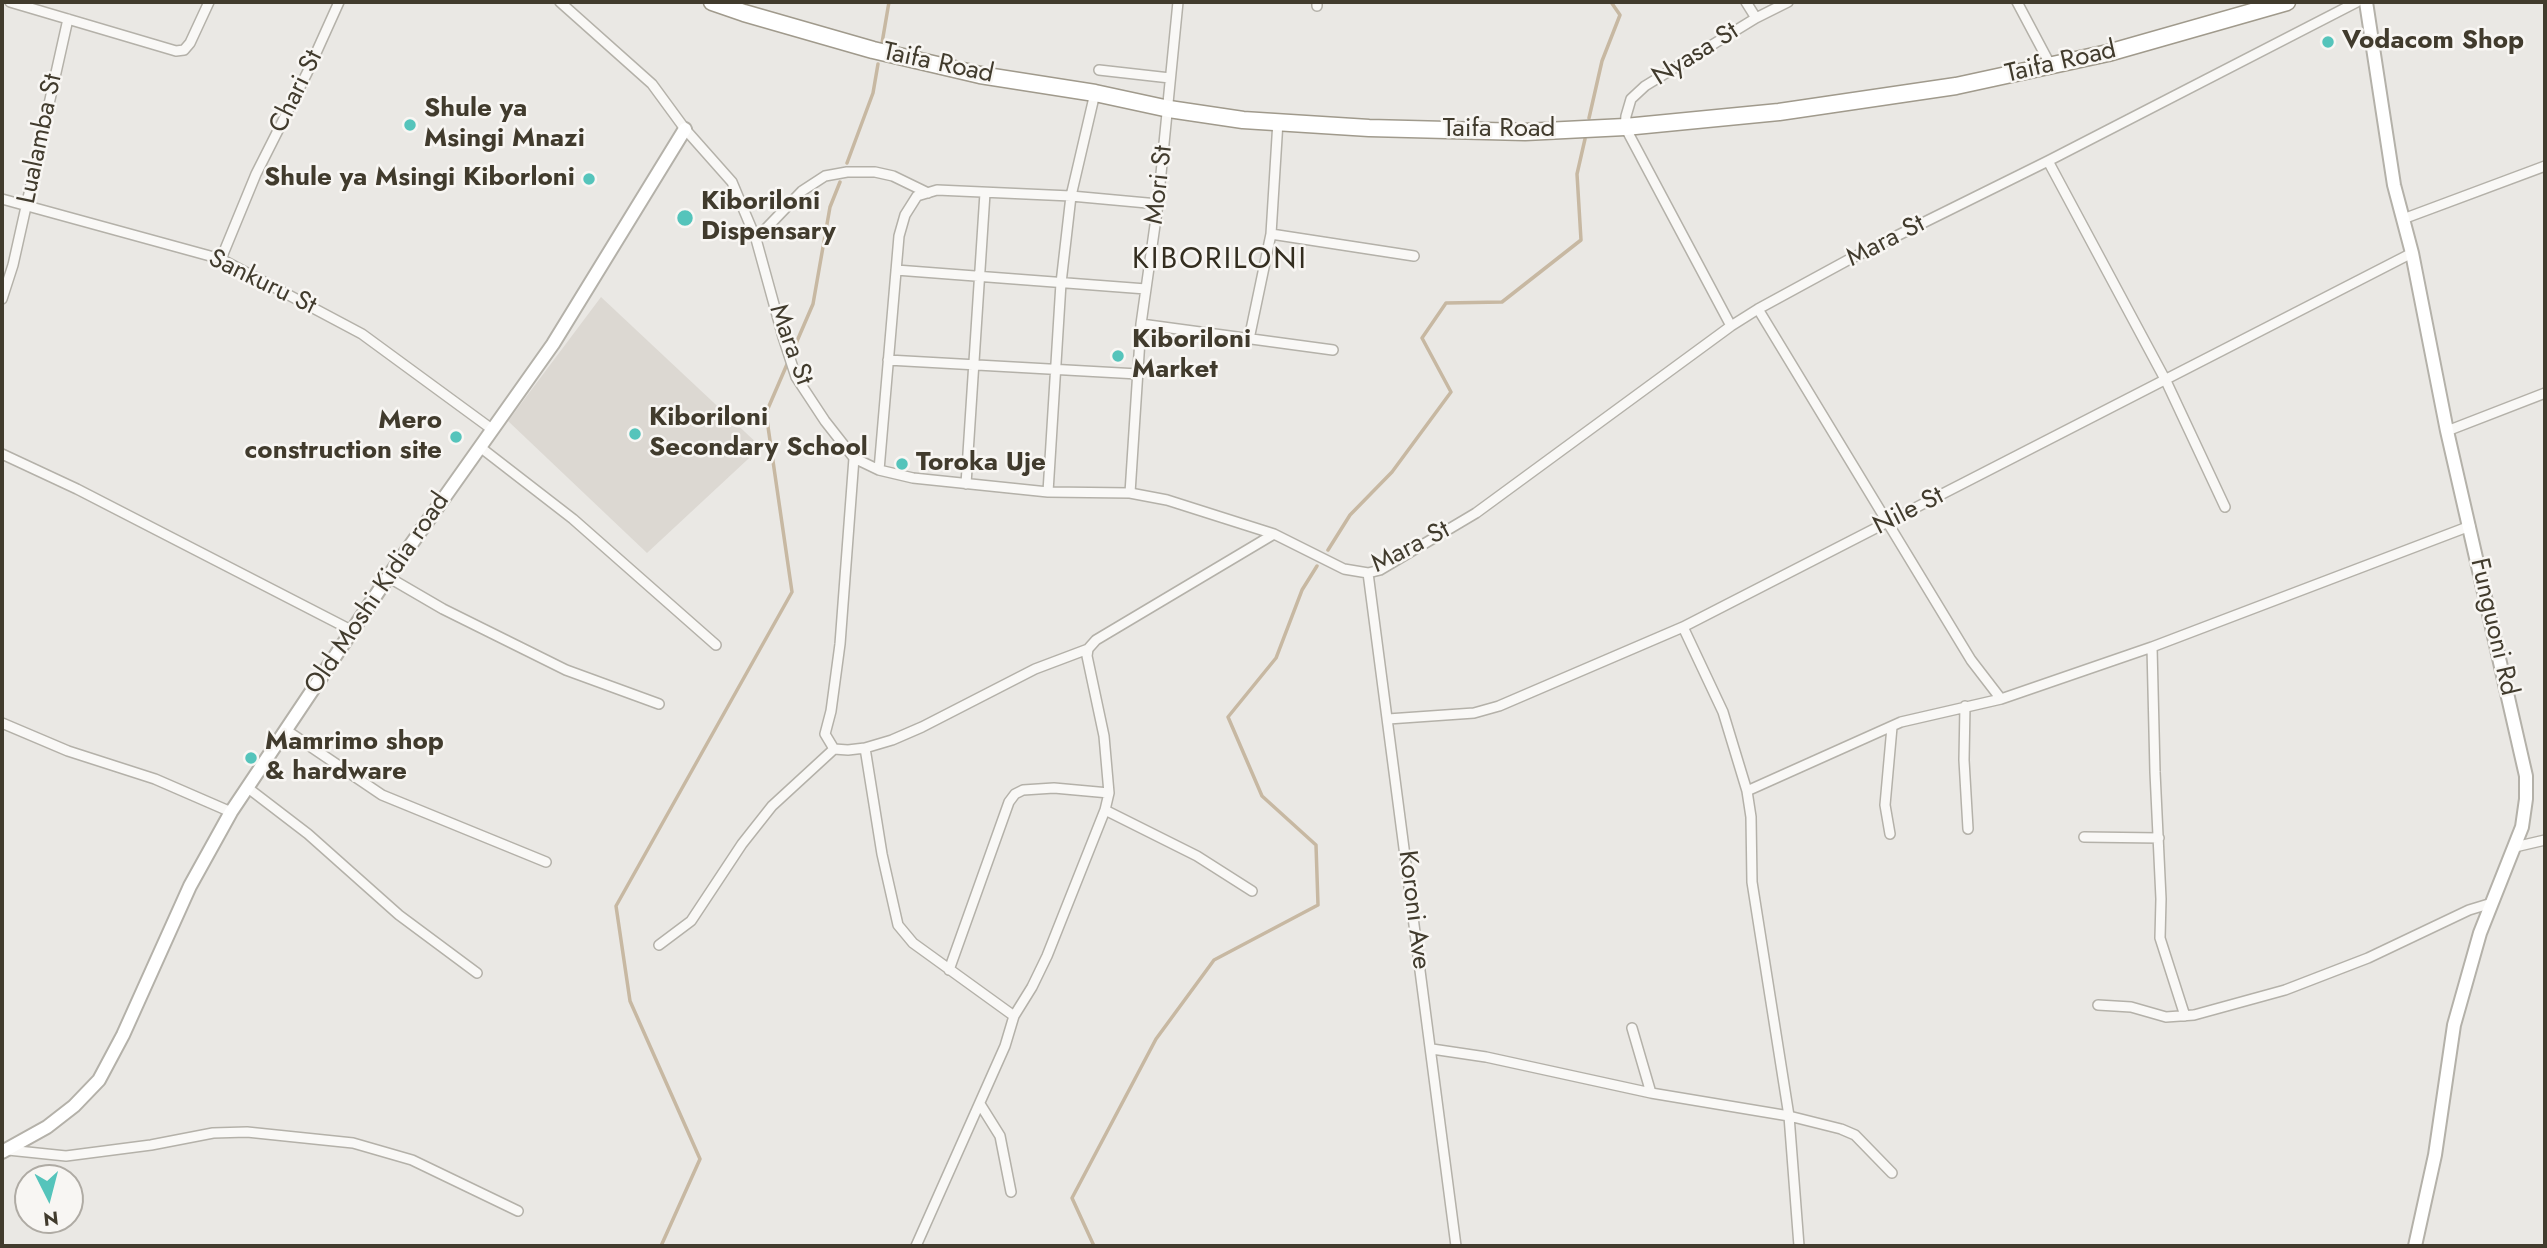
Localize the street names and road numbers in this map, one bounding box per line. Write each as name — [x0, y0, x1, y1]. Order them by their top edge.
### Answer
street label: Nyasa St — [1647, 17, 1745, 93]
street label: Taifa Road — [2003, 35, 2119, 91]
street label: Taifa Road — [880, 37, 996, 91]
street label: Chari St — [264, 46, 330, 138]
street label: Lualamba St — [12, 71, 70, 207]
street label: Taifa Road — [1443, 114, 1555, 146]
street label: Mori St — [1140, 144, 1180, 226]
street label: Mara St — [1842, 209, 1930, 275]
street label: Sankuru St — [203, 244, 321, 322]
street label: Mara St — [761, 301, 819, 389]
street label: Nile St — [1869, 481, 1949, 543]
street label: Old Moshi Kidia road — [299, 487, 457, 701]
street label: Mara St — [1367, 515, 1455, 581]
street label: Funguoni Rd — [2462, 555, 2524, 699]
street label: Koroni Ave — [1390, 849, 1436, 971]

